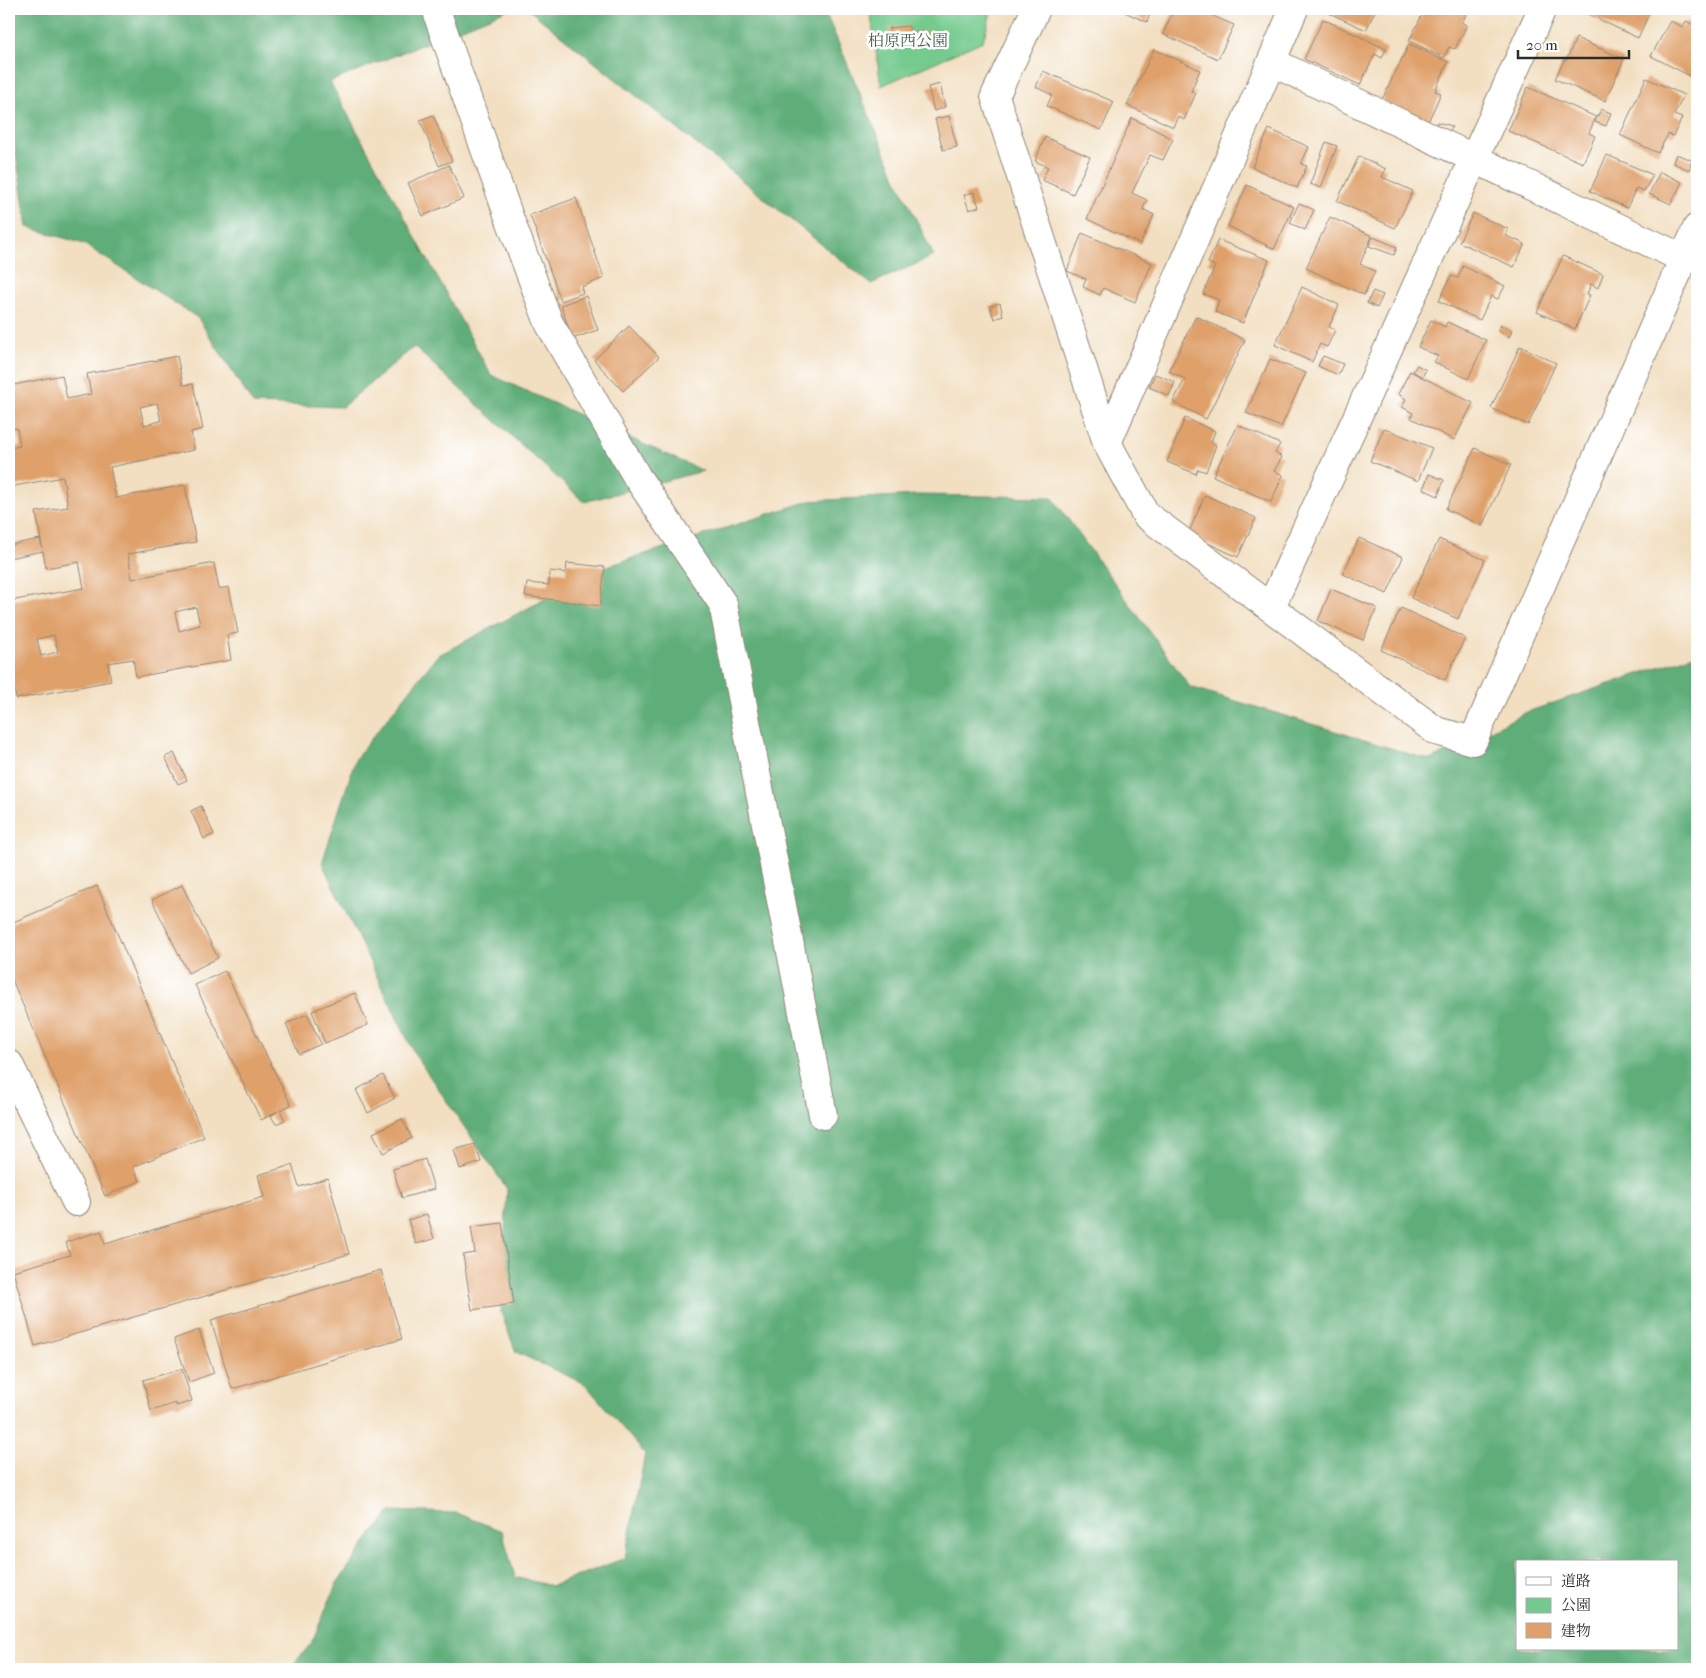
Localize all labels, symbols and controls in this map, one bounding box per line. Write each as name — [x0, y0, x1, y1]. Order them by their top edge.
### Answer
scale bar — [1518, 28, 1630, 60]
park label: 柏原西公園 — [868, 31, 948, 50]
text: 20 m — [1526, 36, 1558, 54]
legend — [1516, 1560, 1678, 1650]
text: 道路 — [1561, 1572, 1591, 1590]
text: 公園 — [1561, 1596, 1591, 1614]
text: 建物 — [1561, 1622, 1591, 1640]

